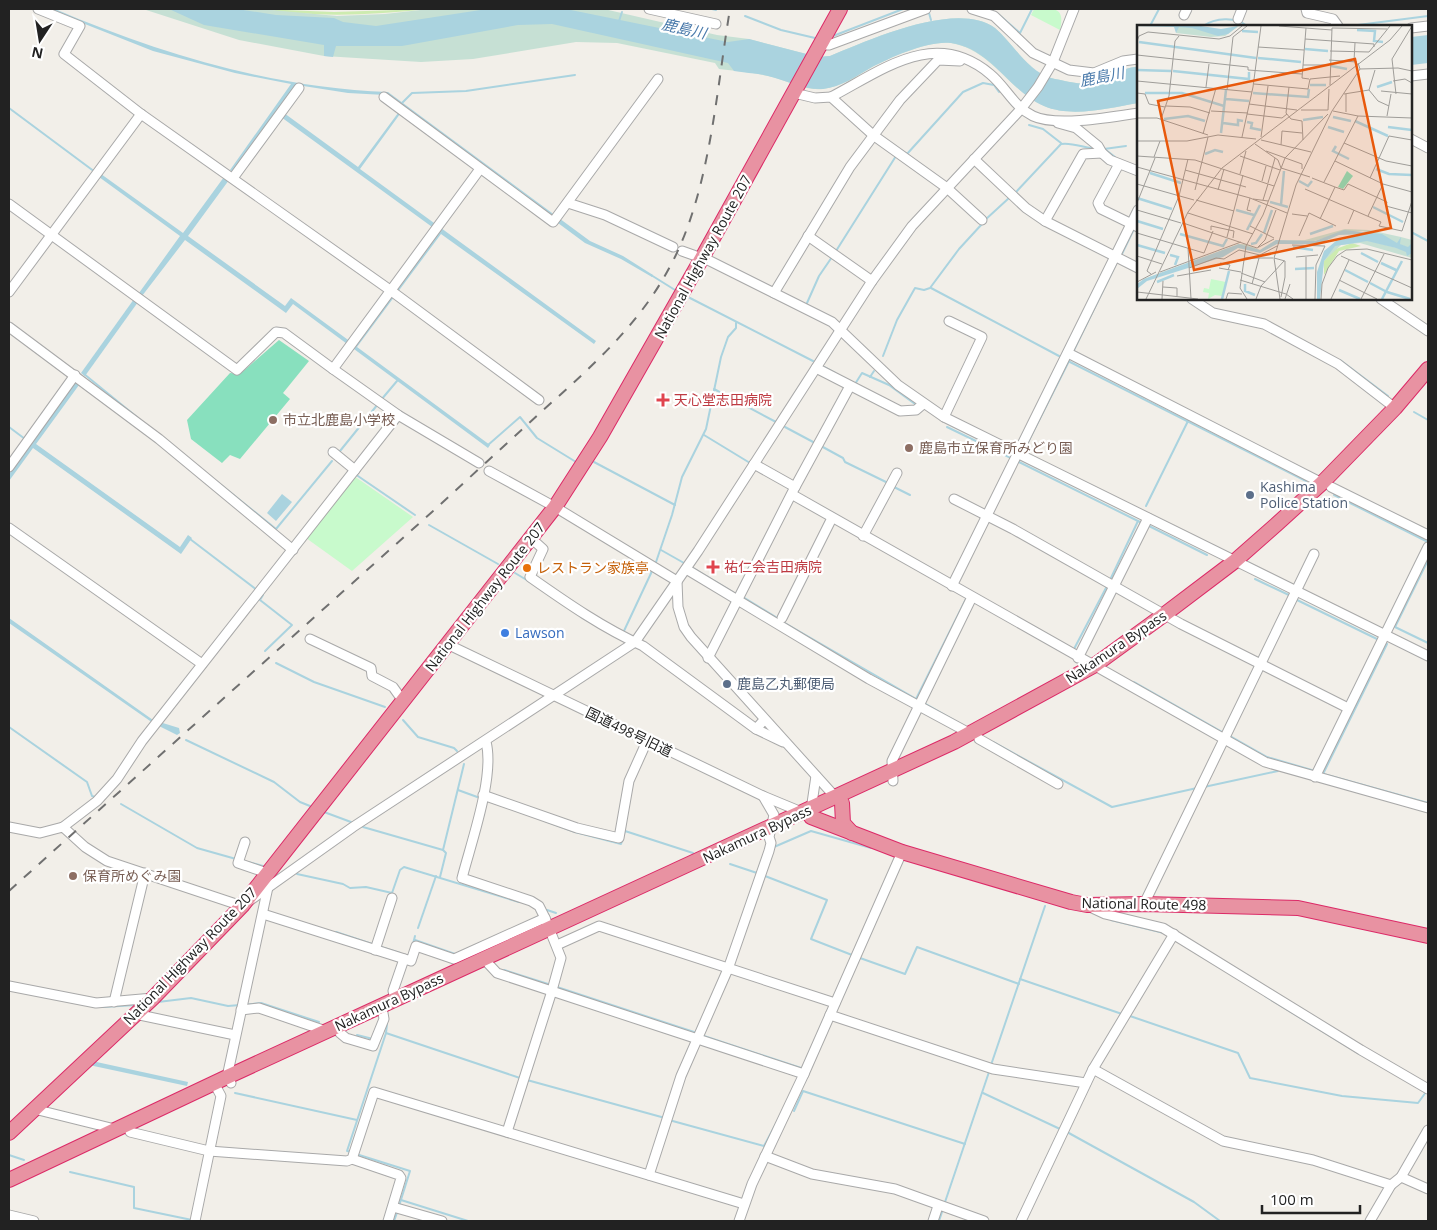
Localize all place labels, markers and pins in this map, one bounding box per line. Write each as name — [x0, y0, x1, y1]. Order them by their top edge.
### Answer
place label: 天心堂志田病院 — [674, 390, 772, 409]
marker: 天心堂志田病院 — [656, 393, 670, 407]
place label: 市立北鹿島小学校 — [283, 410, 395, 429]
marker: 市立北鹿島小学校 — [267, 414, 279, 426]
place label: 鹿島市立保育所みどり園 — [919, 438, 1073, 457]
marker: 鹿島市立保育所みどり園 — [903, 442, 915, 454]
place label: Kashima Police Station — [1260, 477, 1348, 512]
marker: Kashima Police Station — [1244, 489, 1256, 501]
place label: 祐仁会吉田病院 — [724, 557, 822, 576]
place label: レストラン家族亭 — [537, 558, 649, 577]
marker: 祐仁会吉田病院 — [706, 560, 720, 574]
marker: レストラン家族亭 — [521, 562, 533, 574]
place label: Lawson — [515, 623, 565, 642]
marker: Lawson — [499, 627, 511, 639]
place label: 鹿島乙丸郵便局 — [737, 674, 835, 693]
marker: 鹿島乙丸郵便局 — [721, 678, 733, 690]
place label: 保育所めぐみ園 — [83, 866, 181, 885]
marker: 保育所めぐみ園 — [67, 870, 79, 882]

